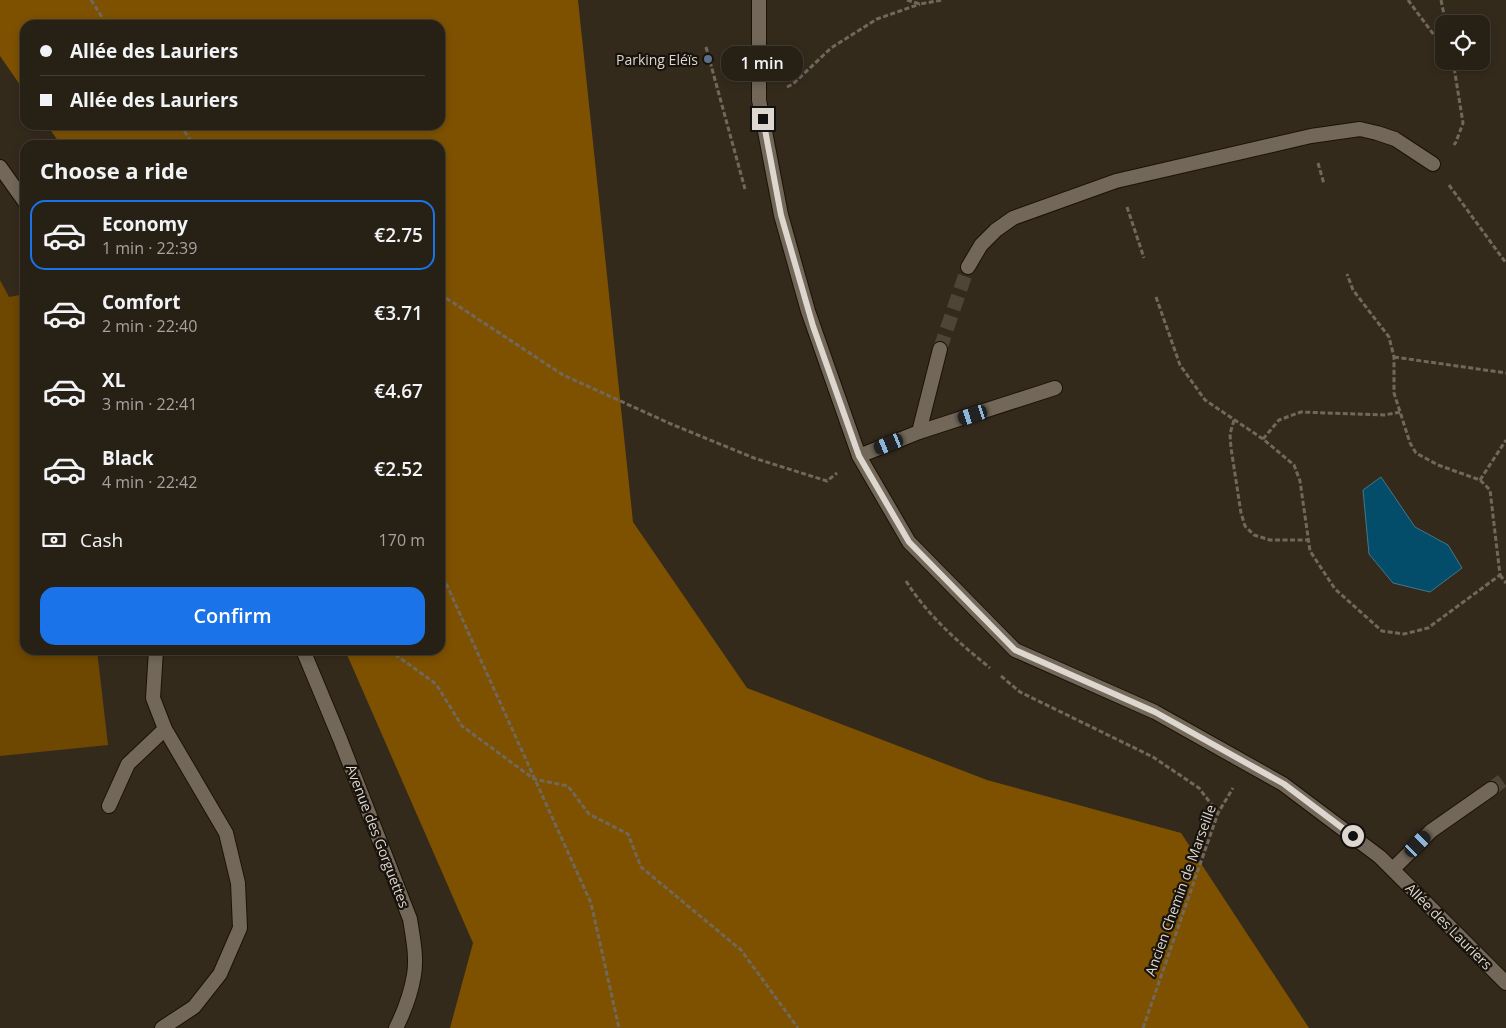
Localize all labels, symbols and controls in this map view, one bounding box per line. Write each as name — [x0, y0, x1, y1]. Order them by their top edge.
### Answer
map controls — [1435, 15, 1490, 70]
button: locate — [1435, 15, 1490, 70]
text: Allée des Lauriers — [70, 38, 238, 64]
callout: 1 min — [722, 46, 804, 82]
place label: Parking Eléïs — [616, 50, 698, 69]
text: 1 min — [740, 52, 784, 74]
marker: Parking Eléïs — [702, 53, 714, 65]
text: Allée des Lauriers — [70, 87, 238, 113]
route end — [752, 108, 774, 130]
text: Choose a ride — [40, 155, 188, 185]
text: Economy — [102, 211, 188, 237]
icon: car — [42, 213, 87, 258]
text: €2.75 — [374, 222, 423, 248]
text: 1 min · 22:39 — [102, 237, 197, 259]
text: Comfort — [102, 289, 181, 315]
icon: car — [42, 291, 87, 336]
text: €3.71 — [374, 300, 423, 326]
text: 2 min · 22:40 — [102, 315, 197, 337]
text: XL — [102, 367, 125, 393]
icon: car — [42, 369, 87, 414]
text: €4.67 — [374, 378, 423, 404]
text: 3 min · 22:41 — [102, 393, 197, 415]
car — [956, 403, 989, 427]
car — [872, 431, 905, 457]
text: Black — [102, 445, 154, 471]
icon: car — [42, 447, 87, 492]
text: €2.52 — [374, 456, 423, 482]
text: 4 min · 22:42 — [102, 471, 197, 493]
icon: cash — [40, 526, 68, 554]
text: Cash — [80, 527, 123, 553]
text: 170 m — [379, 529, 425, 551]
button: Confirm — [40, 587, 425, 645]
street label: Avenue des Gorguettes — [342, 762, 414, 911]
street label: Ancien Chemin de Marseille — [1140, 802, 1220, 978]
route start — [1342, 825, 1364, 847]
car — [1402, 828, 1433, 860]
street label: Allée des Lauriers — [1402, 879, 1497, 974]

